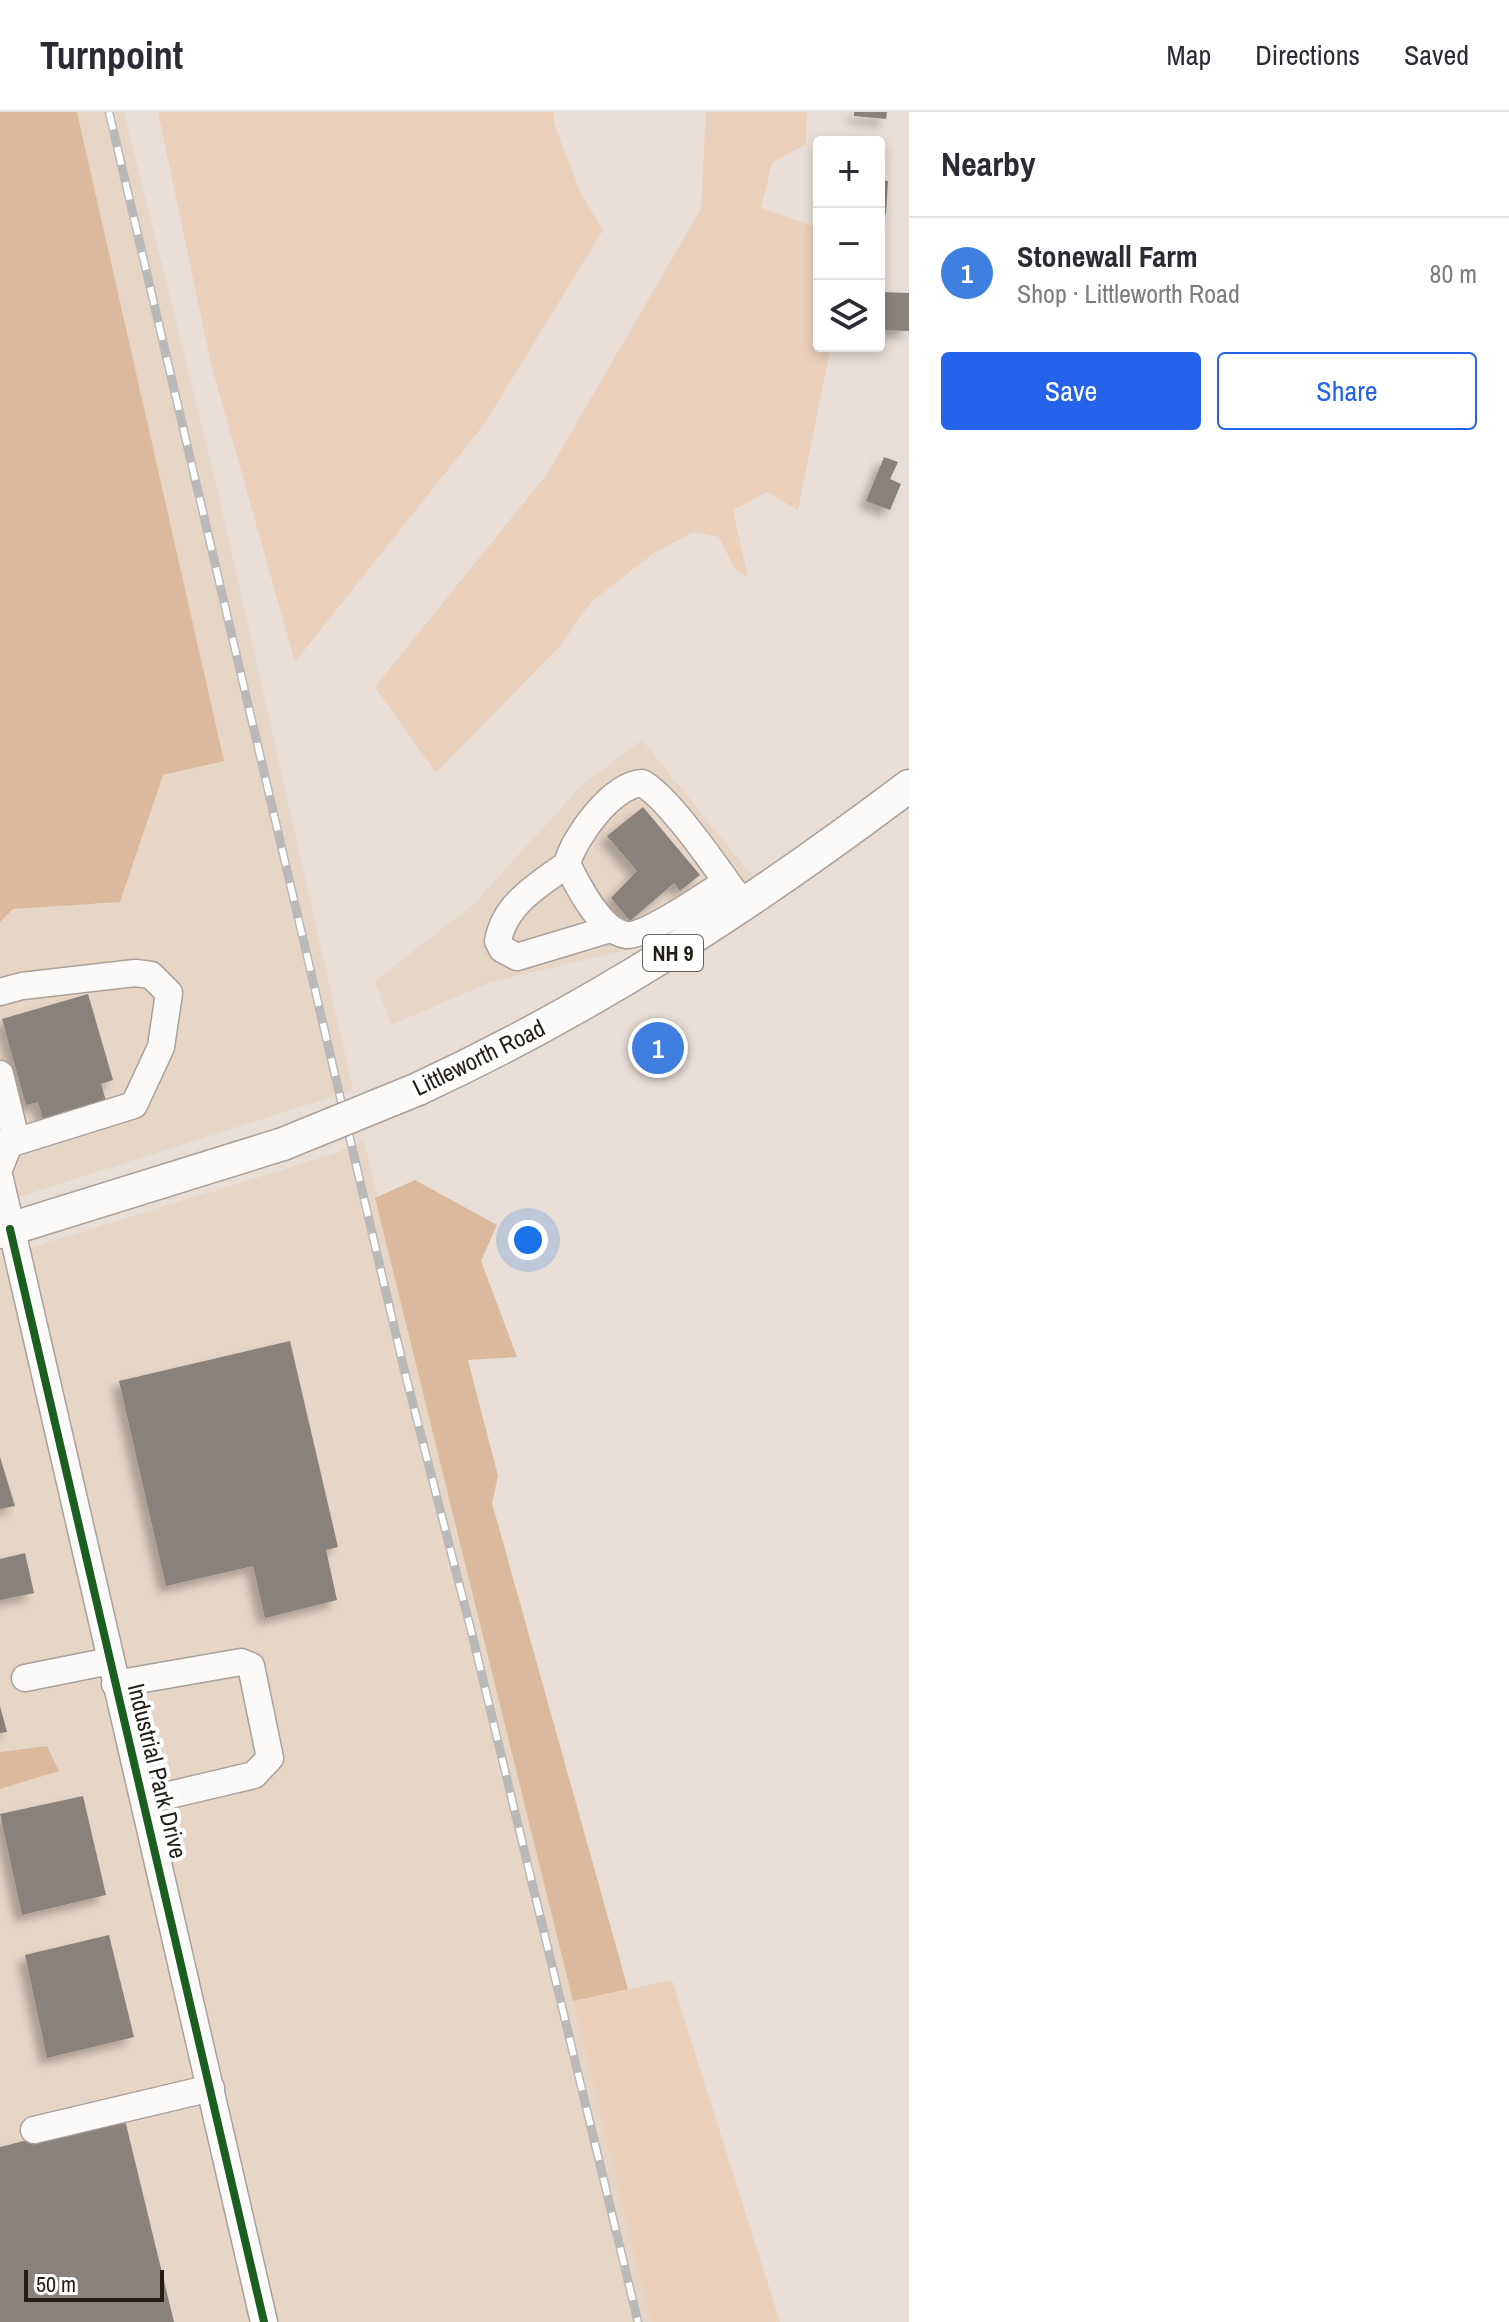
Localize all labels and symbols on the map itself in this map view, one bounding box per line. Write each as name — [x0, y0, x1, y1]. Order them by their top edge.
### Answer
road number: NH 9 — [643, 935, 703, 971]
street label: Littleworth Road — [407, 1011, 550, 1103]
pin: 1 — [632, 1018, 684, 1078]
your location — [508, 1220, 548, 1260]
street label: Industrial Park Drive — [121, 1680, 195, 1862]
scale bar — [24, 2266, 164, 2302]

